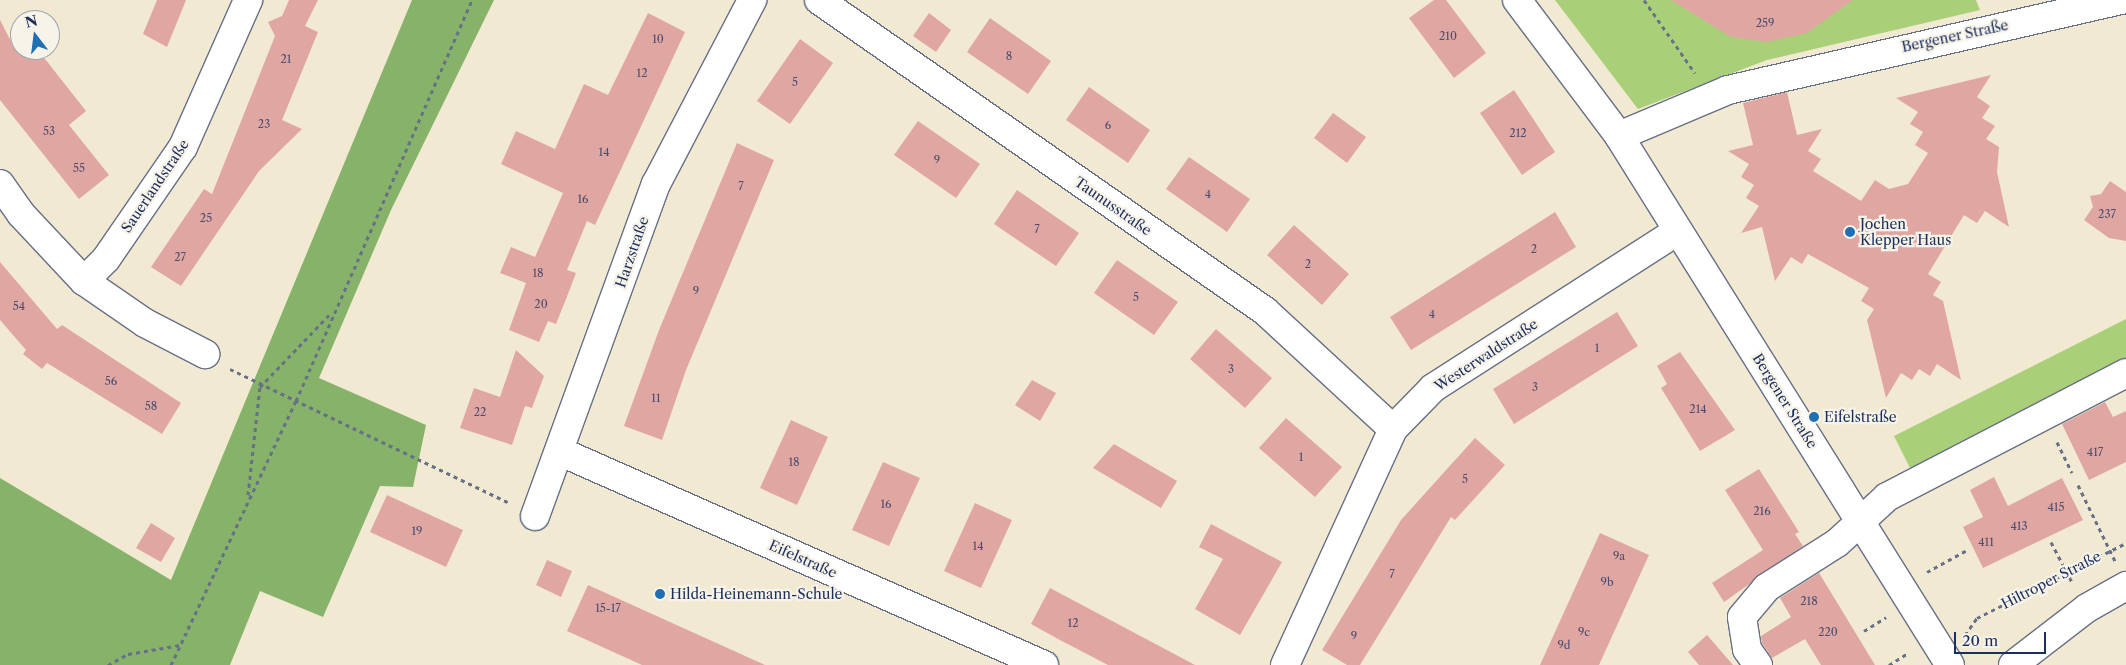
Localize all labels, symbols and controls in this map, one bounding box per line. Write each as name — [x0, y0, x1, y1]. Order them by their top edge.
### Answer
north arrow — [10, 10, 60, 60]
text: N — [23, 11, 40, 32]
house number: 259 — [1756, 16, 1774, 30]
street label: Bergener Straße — [1900, 16, 2010, 56]
house number: 210 — [1439, 29, 1457, 43]
house number: 10 — [652, 32, 664, 46]
house number: 8 — [1006, 49, 1012, 63]
house number: 21 — [281, 52, 291, 66]
house number: 12 — [637, 66, 647, 80]
house number: 5 — [792, 75, 798, 89]
house number: 23 — [258, 117, 270, 131]
house number: 6 — [1105, 118, 1111, 132]
house number: 53 — [43, 124, 55, 138]
house number: 212 — [1509, 126, 1527, 140]
street label: Sauerlandstraße — [118, 136, 192, 236]
house number: 14 — [599, 145, 609, 159]
house number: 9 — [934, 153, 940, 167]
house number: 55 — [73, 161, 85, 175]
street label: Taunusstraße — [1071, 173, 1155, 239]
house number: 7 — [738, 179, 744, 193]
house number: 4 — [1205, 187, 1211, 201]
house number: 16 — [577, 192, 589, 206]
house number: 237 — [2098, 207, 2116, 221]
house number: 25 — [200, 211, 212, 225]
street label: Harzstraße — [612, 214, 652, 290]
place label: Jochen Klepper Haus — [1860, 216, 1952, 248]
house number: 7 — [1034, 222, 1040, 236]
marker: Jochen Klepper Haus — [1844, 226, 1856, 238]
house number: 2 — [1531, 242, 1537, 256]
house number: 27 — [174, 250, 186, 264]
house number: 2 — [1305, 257, 1311, 271]
house number: 18 — [532, 266, 544, 280]
house number: 9 — [693, 284, 699, 298]
house number: 5 — [1133, 290, 1139, 304]
house number: 20 — [534, 297, 548, 311]
house number: 54 — [13, 299, 25, 313]
house number: 4 — [1429, 307, 1435, 321]
street label: Westerwaldstraße — [1431, 315, 1541, 395]
house number: 1 — [1595, 341, 1599, 355]
street label: Bergener Straße — [1749, 350, 1821, 452]
house number: 3 — [1228, 362, 1234, 376]
house number: 56 — [105, 374, 117, 388]
house number: 3 — [1532, 380, 1538, 394]
house number: 11 — [651, 391, 661, 405]
house number: 58 — [145, 399, 157, 413]
house number: 214 — [1689, 402, 1707, 416]
house number: 22 — [474, 405, 486, 419]
place label: Eifelstraße — [1824, 409, 1896, 425]
marker: Eifelstraße — [1808, 411, 1820, 423]
house number: 417 — [2087, 445, 2103, 459]
house number: 1 — [1299, 450, 1303, 464]
house number: 18 — [788, 455, 800, 469]
house number: 5 — [1462, 472, 1468, 486]
house number: 16 — [880, 497, 892, 511]
house number: 415 — [2048, 500, 2064, 514]
house number: 216 — [1753, 504, 1771, 518]
house number: 413 — [2010, 519, 2028, 533]
house number: 19 — [411, 524, 423, 538]
house number: 411 — [1978, 535, 1994, 549]
street label: Eifelstraße — [766, 537, 840, 581]
house number: 14 — [973, 539, 983, 553]
street label: Hiltroper Straße — [1998, 548, 2104, 612]
house number: 9a — [1613, 549, 1625, 563]
house number: 7 — [1389, 567, 1395, 581]
house number: 9b — [1600, 575, 1614, 589]
place label: Hilda-Heinemann-Schule — [670, 586, 842, 602]
marker: Hilda-Heinemann-Schule — [654, 588, 666, 600]
house number: 218 — [1800, 594, 1818, 608]
house number: 15-17 — [595, 601, 621, 615]
house number: 12 — [1068, 616, 1078, 630]
scale bar — [1956, 622, 2048, 654]
house number: 9c — [1578, 625, 1590, 639]
house number: 220 — [1818, 625, 1838, 639]
house number: 9 — [1351, 629, 1357, 643]
text: 20 m — [1962, 631, 1998, 650]
house number: 9d — [1557, 638, 1571, 652]

